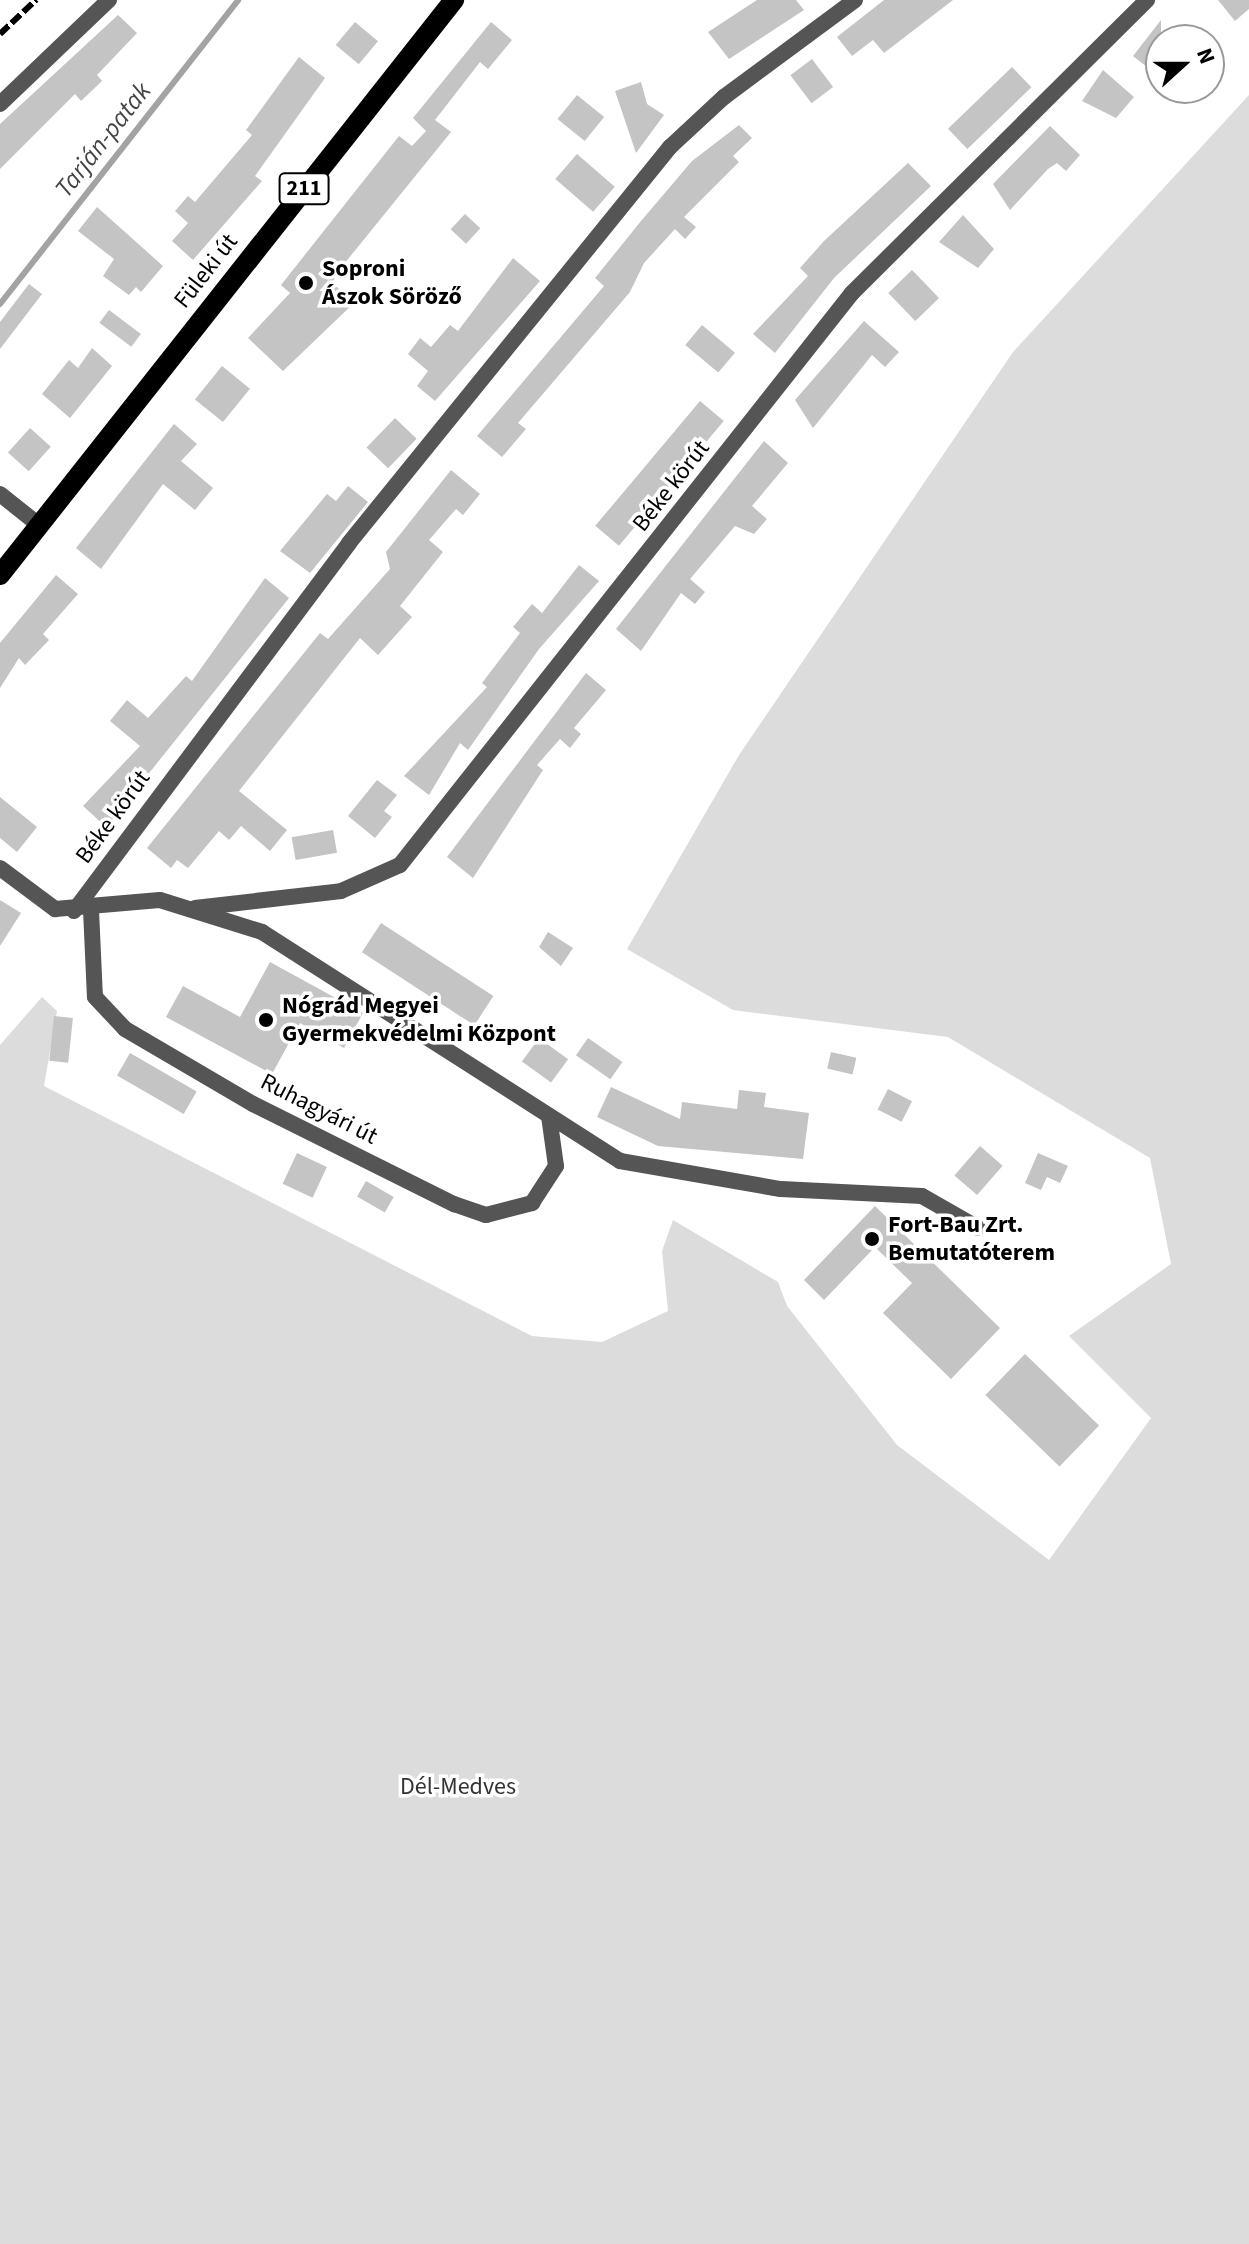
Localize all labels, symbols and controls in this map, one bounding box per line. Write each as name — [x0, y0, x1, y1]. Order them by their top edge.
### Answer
north arrow — [1145, 24, 1225, 104]
text: N — [1188, 44, 1223, 69]
water label: Tarján-patak — [48, 76, 158, 204]
road number: 211 — [278, 171, 330, 207]
street label: Füleki út — [168, 228, 244, 314]
place label: Soproni Ászok Söröző — [322, 255, 462, 311]
marker: Soproni Ászok Söröző — [297, 274, 315, 292]
street label: Béke körút — [626, 435, 716, 537]
street label: Béke körút — [70, 765, 156, 869]
place label: Nógrád Megyei Gyermekvédelmi Központ — [282, 992, 556, 1048]
marker: Nógrád Megyei Gyermekvédelmi Központ — [257, 1011, 275, 1029]
street label: Ruhagyári út — [256, 1067, 382, 1151]
place label: Fort-Bau Zrt. Bemutatóterem — [888, 1211, 1055, 1267]
marker: Fort-Bau Zrt. Bemutatóterem — [863, 1230, 881, 1248]
park label: Dél-Medves — [400, 1773, 516, 1801]

